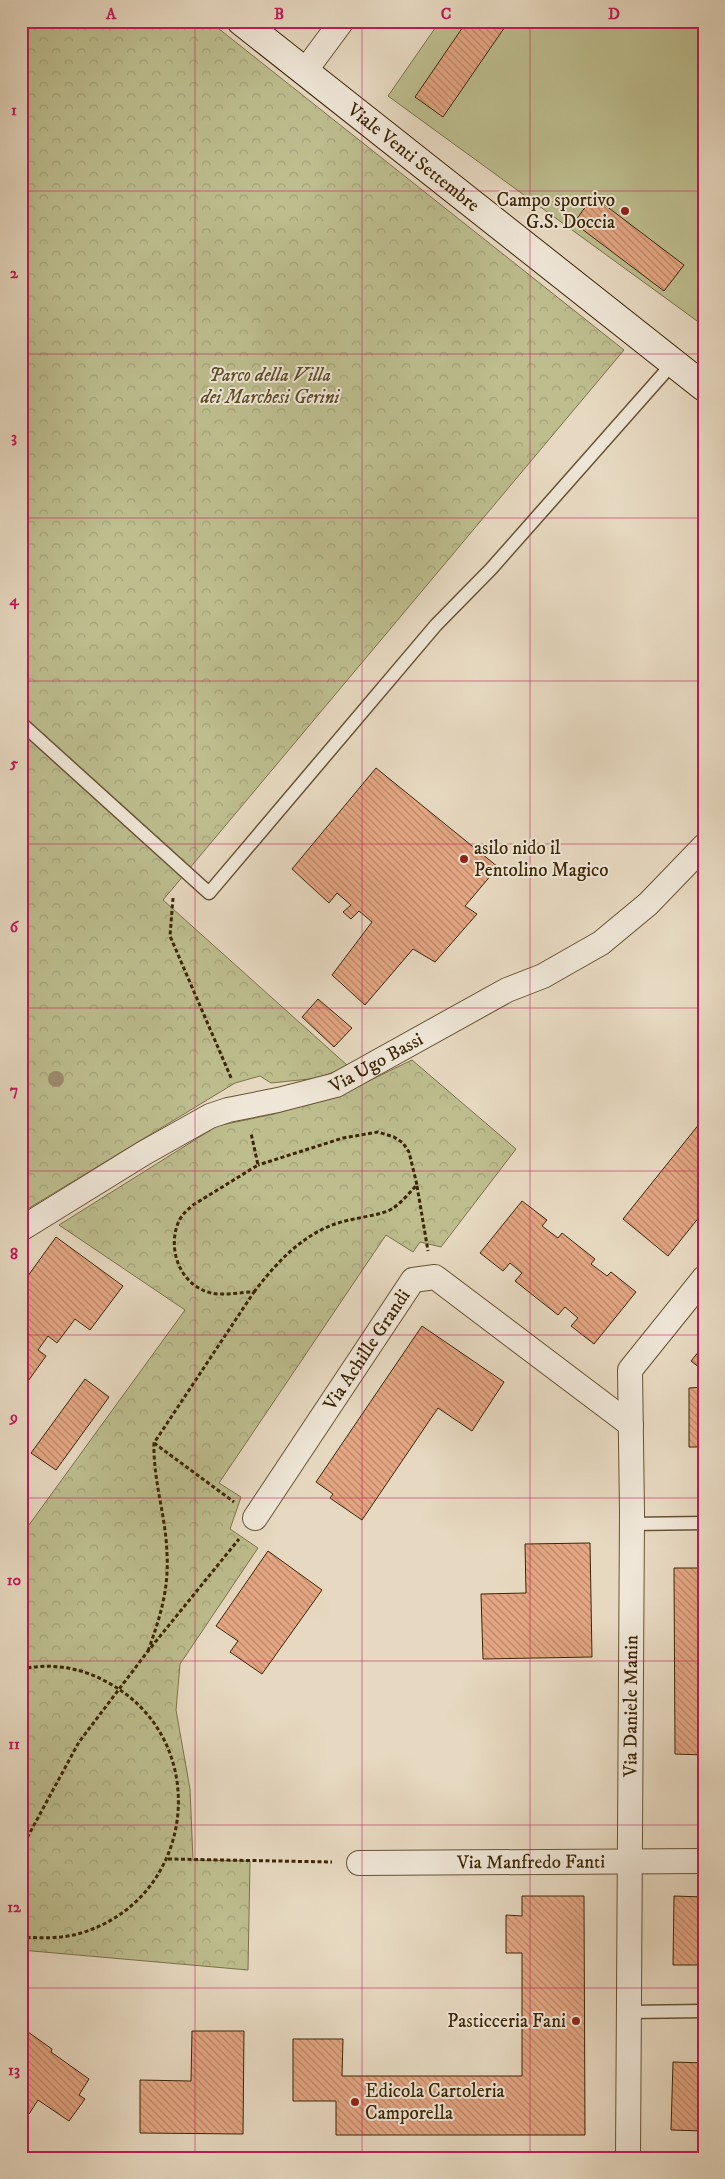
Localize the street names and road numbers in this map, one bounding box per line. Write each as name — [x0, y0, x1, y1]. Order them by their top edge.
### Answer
street label: Viale Venti Settembre — [342, 97, 484, 217]
street label: Via Ugo Bassi — [324, 1027, 427, 1098]
street label: Via Achille Grandi — [318, 1285, 415, 1415]
street label: Via Daniele Manin — [619, 1635, 643, 1778]
street label: Via Manfredo Fanti — [456, 1850, 605, 1874]

